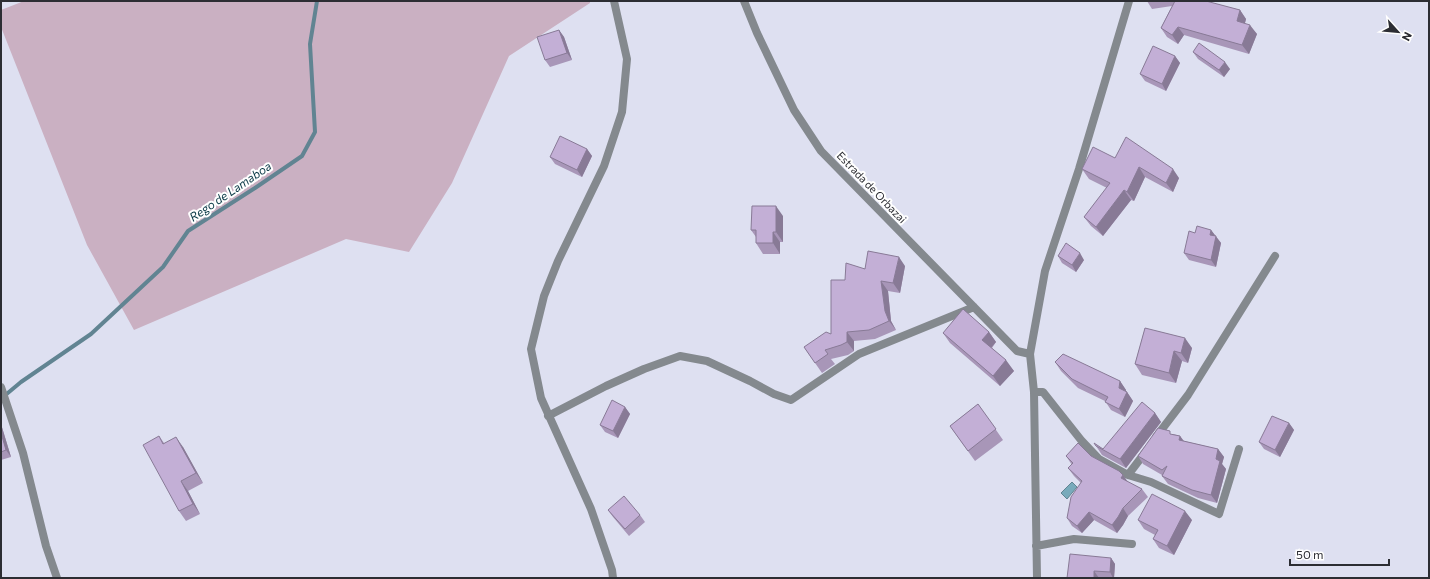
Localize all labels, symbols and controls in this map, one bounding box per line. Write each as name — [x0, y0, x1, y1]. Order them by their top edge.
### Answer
north arrow — [1378, 12, 1418, 52]
text: N — [1400, 30, 1415, 43]
street label: Estrada de Orbazai — [835, 149, 910, 226]
water label: Rego de Lamaboa — [186, 158, 274, 224]
scale bar — [1290, 541, 1389, 567]
text: 50 m — [1296, 547, 1324, 561]

